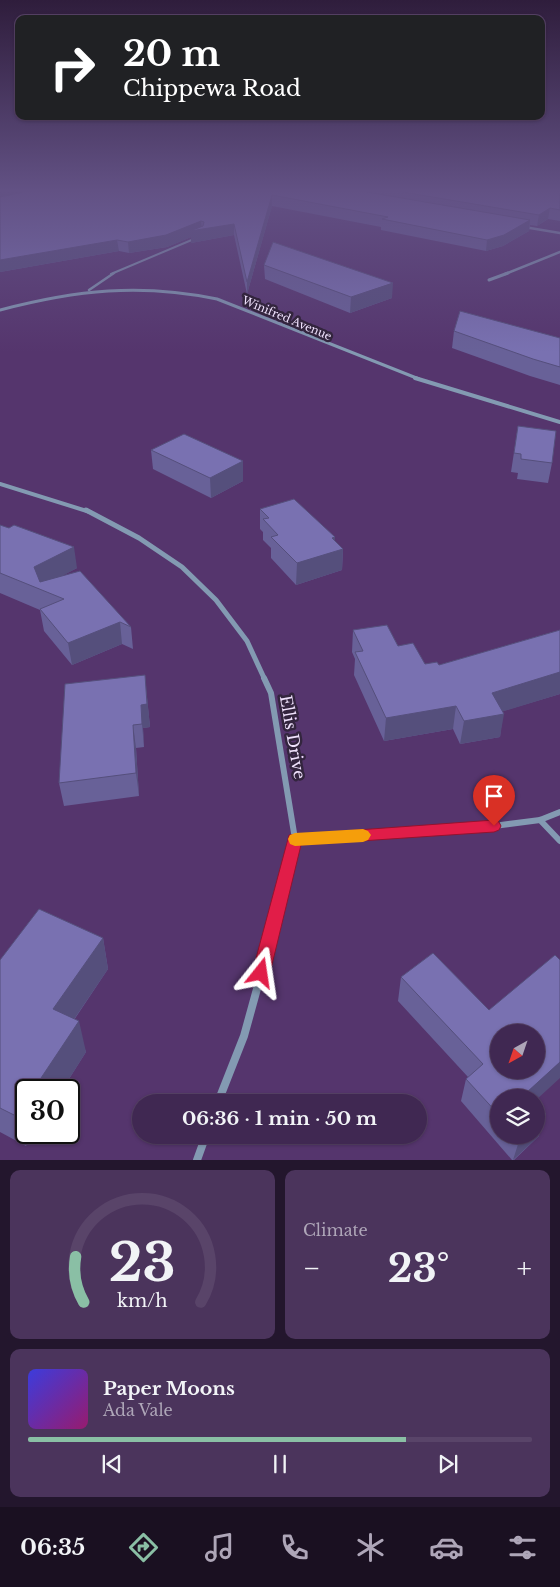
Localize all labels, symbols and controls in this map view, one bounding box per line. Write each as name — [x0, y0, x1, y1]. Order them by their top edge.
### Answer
text: 20 m — [123, 32, 220, 75]
icon: right — [40, 35, 105, 100]
text: Chippewa Road — [123, 75, 301, 102]
street label: Winifred Avenue — [239, 292, 334, 343]
street label: Ellis Drive — [276, 693, 310, 781]
pin — [473, 775, 515, 826]
icon: arrive — [480, 782, 508, 810]
position arrow — [234, 946, 286, 998]
north arrow — [490, 1024, 545, 1079]
map controls — [490, 1024, 545, 1144]
speed limit sign: 30 — [15, 1079, 80, 1144]
button: layers — [490, 1089, 545, 1144]
text: 06:36 · 1 min · 50 m — [182, 1107, 377, 1130]
text: Climate — [303, 1220, 368, 1240]
text: 23 — [109, 1231, 176, 1295]
text: 23° — [388, 1245, 450, 1292]
text: − — [303, 1251, 321, 1286]
text: + — [517, 1251, 532, 1286]
text: km/h — [117, 1290, 168, 1312]
text: Paper Moons — [103, 1377, 235, 1400]
text: Ada Vale — [103, 1400, 173, 1420]
icon: previous — [98, 1450, 126, 1478]
icon: pause — [266, 1450, 294, 1478]
icon: next — [434, 1450, 462, 1478]
icon: directions — [126, 1530, 161, 1565]
icon: music — [202, 1530, 237, 1565]
icon: phone — [277, 1530, 312, 1565]
icon: climate — [353, 1530, 388, 1565]
icon: car — [429, 1530, 464, 1565]
icon: filters — [505, 1530, 540, 1565]
text: 06:35 — [20, 1534, 85, 1561]

